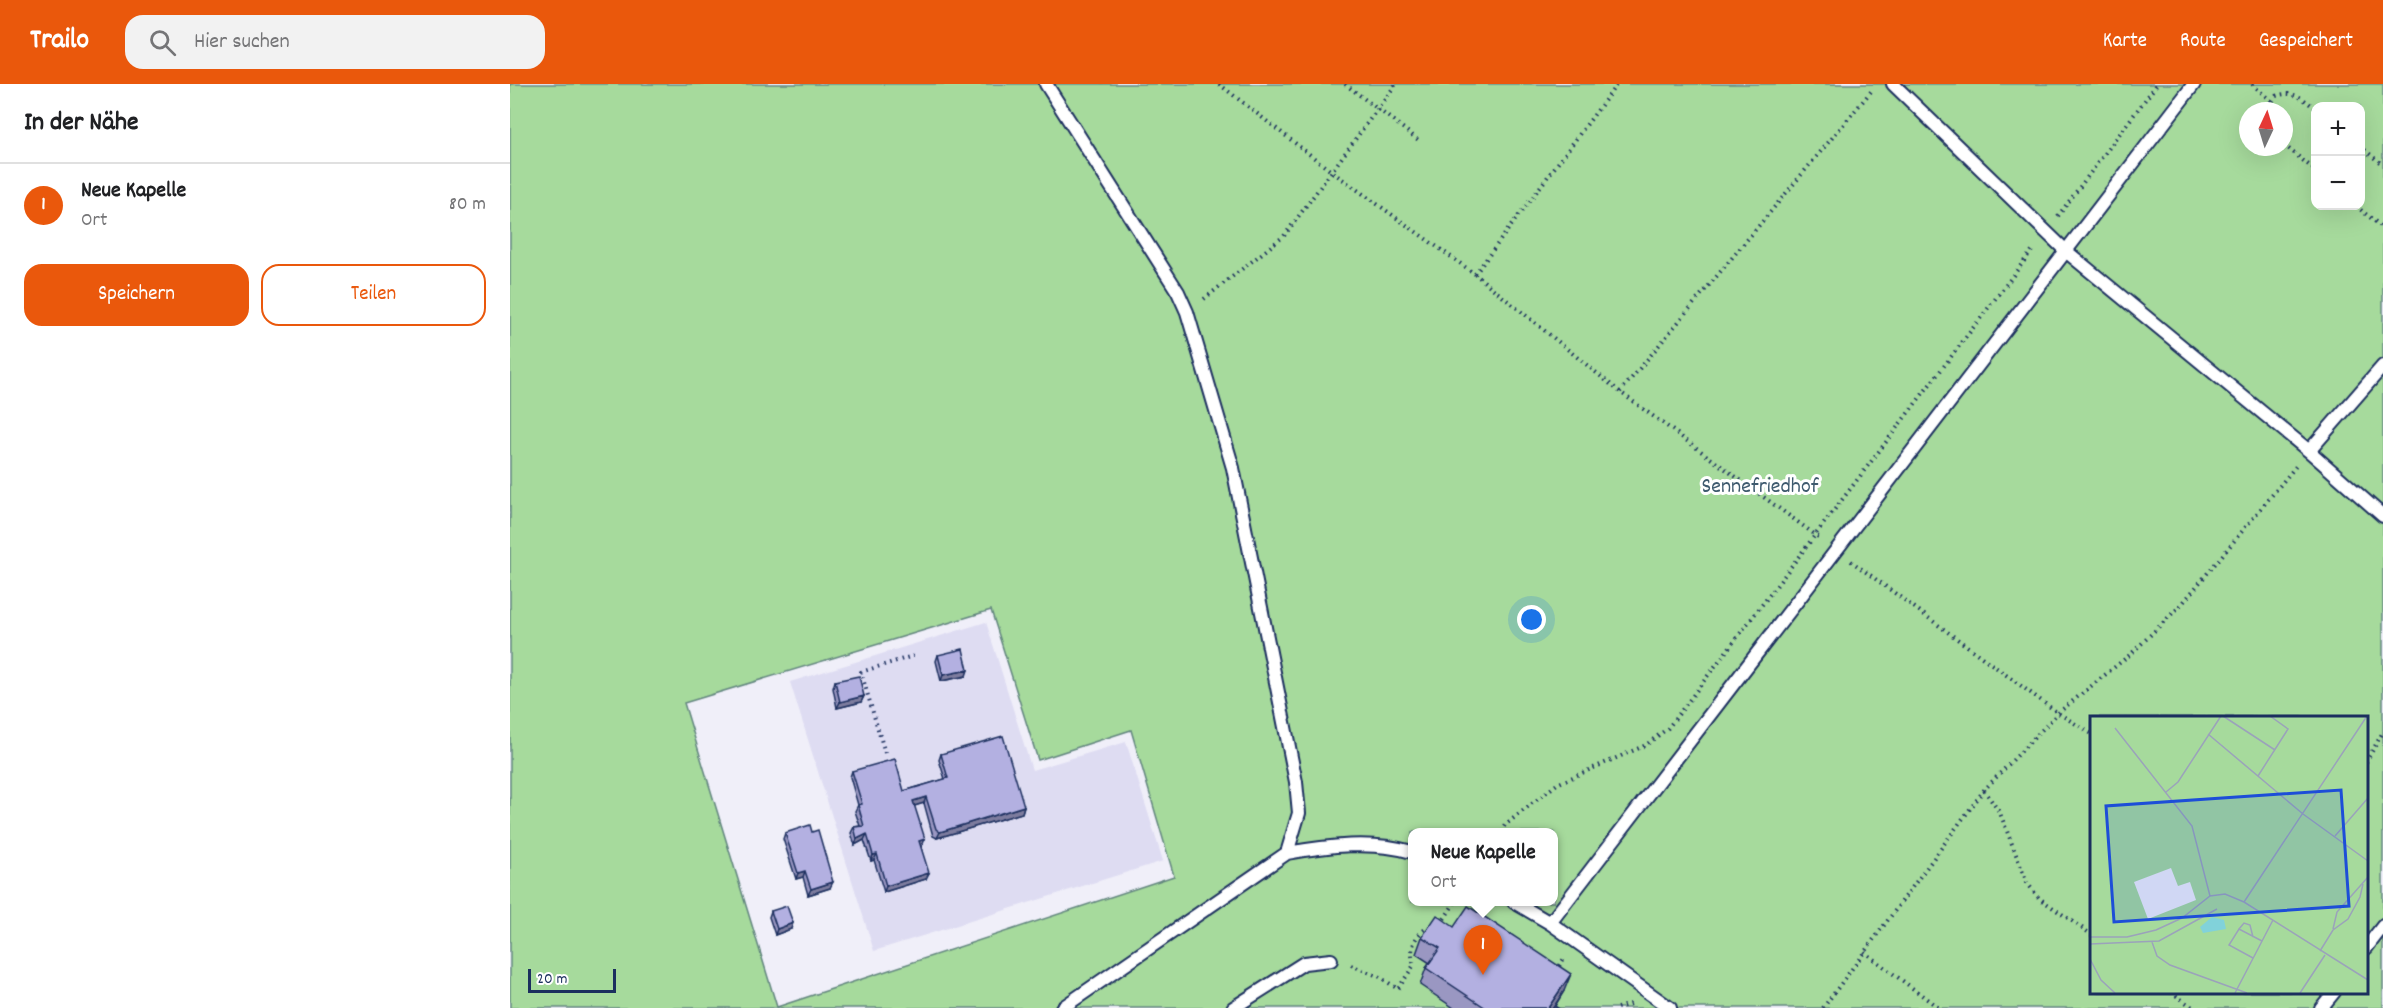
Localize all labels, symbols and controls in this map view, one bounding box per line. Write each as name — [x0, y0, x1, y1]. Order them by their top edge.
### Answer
search box — [125, 15, 545, 69]
text: Trailo — [30, 22, 89, 62]
icon: search — [146, 26, 179, 59]
text: Hier suchen — [194, 27, 290, 58]
text: Karte — [2103, 27, 2147, 57]
text: Route — [2180, 27, 2226, 57]
text: Gespeichert — [2259, 27, 2353, 57]
north arrow — [2239, 102, 2293, 156]
map controls — [2311, 102, 2365, 210]
button: + — [2311, 102, 2365, 156]
text: In der Nähe — [24, 105, 138, 142]
button: − — [2311, 156, 2365, 210]
text: Neue Kapelle — [81, 176, 186, 207]
text: 1 — [41, 191, 46, 219]
text: 80 m — [449, 191, 486, 219]
text: Ort — [81, 207, 107, 235]
button: Speichern — [24, 264, 249, 326]
button: Teilen — [261, 264, 486, 326]
park label: Sennefriedhof — [1702, 472, 1820, 503]
your location — [1517, 605, 1546, 634]
inset map — [2090, 716, 2368, 993]
popup — [1408, 828, 1558, 906]
text: Neue Kapelle — [1430, 838, 1536, 869]
text: Ort — [1430, 869, 1457, 897]
pin: 1 — [1464, 926, 1502, 975]
scale bar — [528, 966, 616, 994]
text: 20 m — [537, 968, 567, 991]

